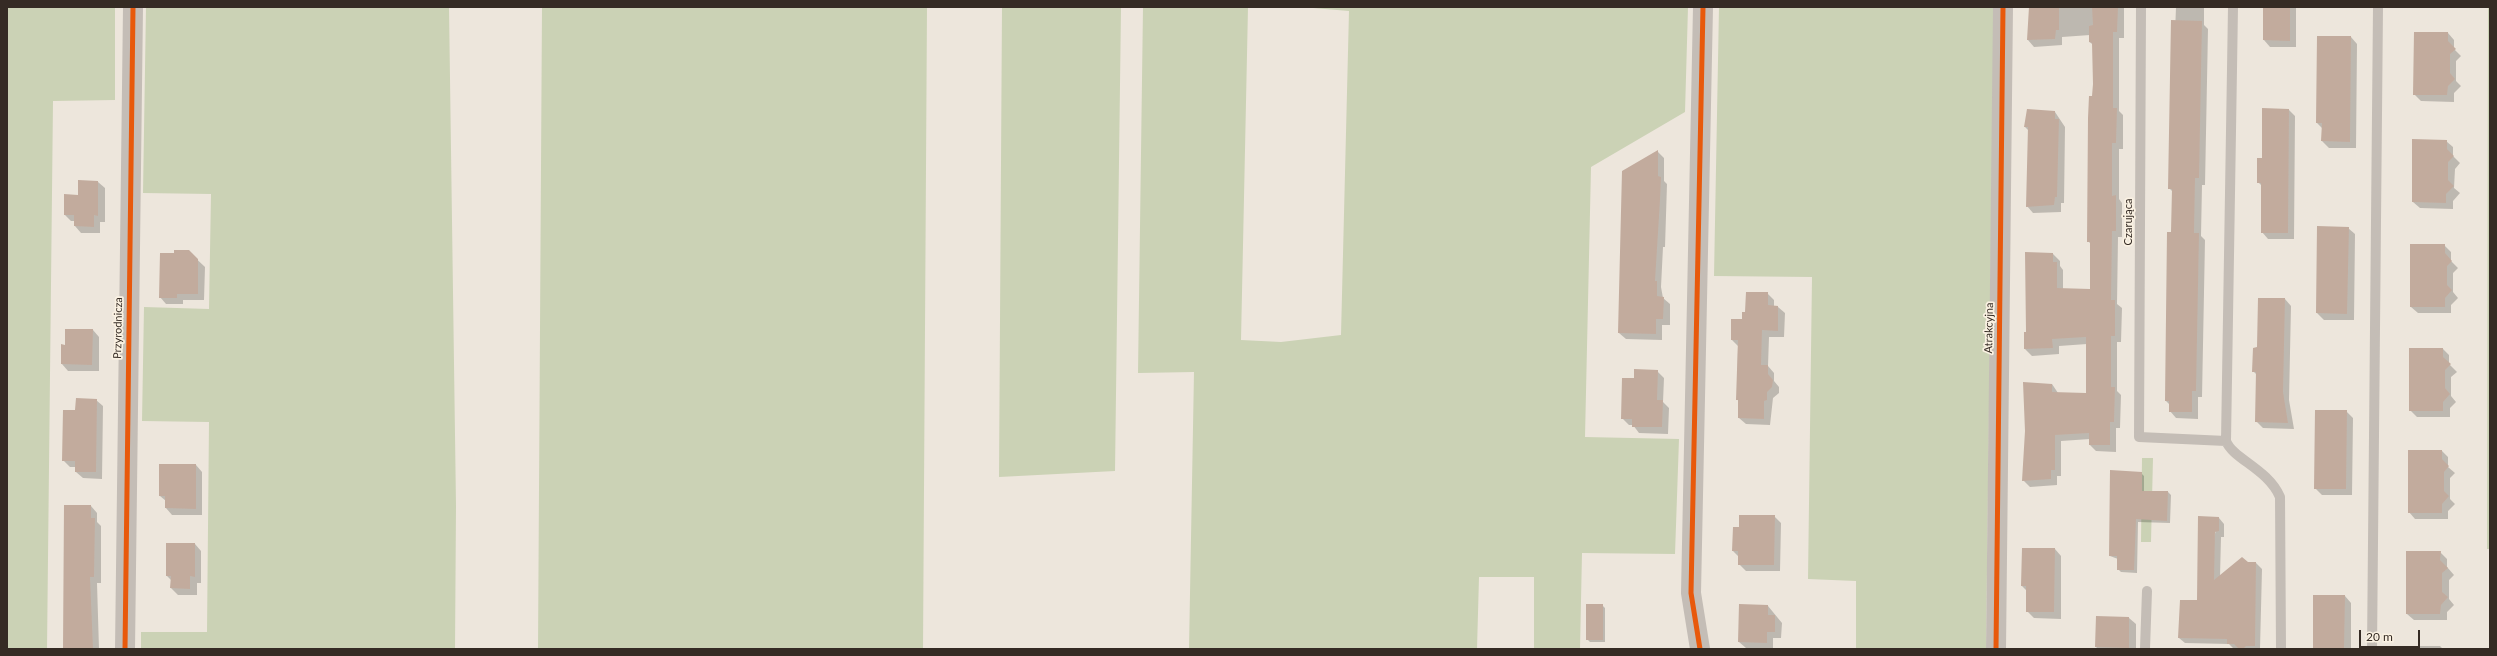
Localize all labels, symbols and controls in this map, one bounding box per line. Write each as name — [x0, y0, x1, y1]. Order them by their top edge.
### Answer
street label: Czarująca — [2121, 199, 2135, 245]
street label: Przyrodnicza — [111, 297, 125, 359]
street label: Atrakcyjna — [1982, 302, 1996, 354]
scale bar — [2361, 622, 2422, 648]
text: 20 m — [2366, 629, 2393, 644]

